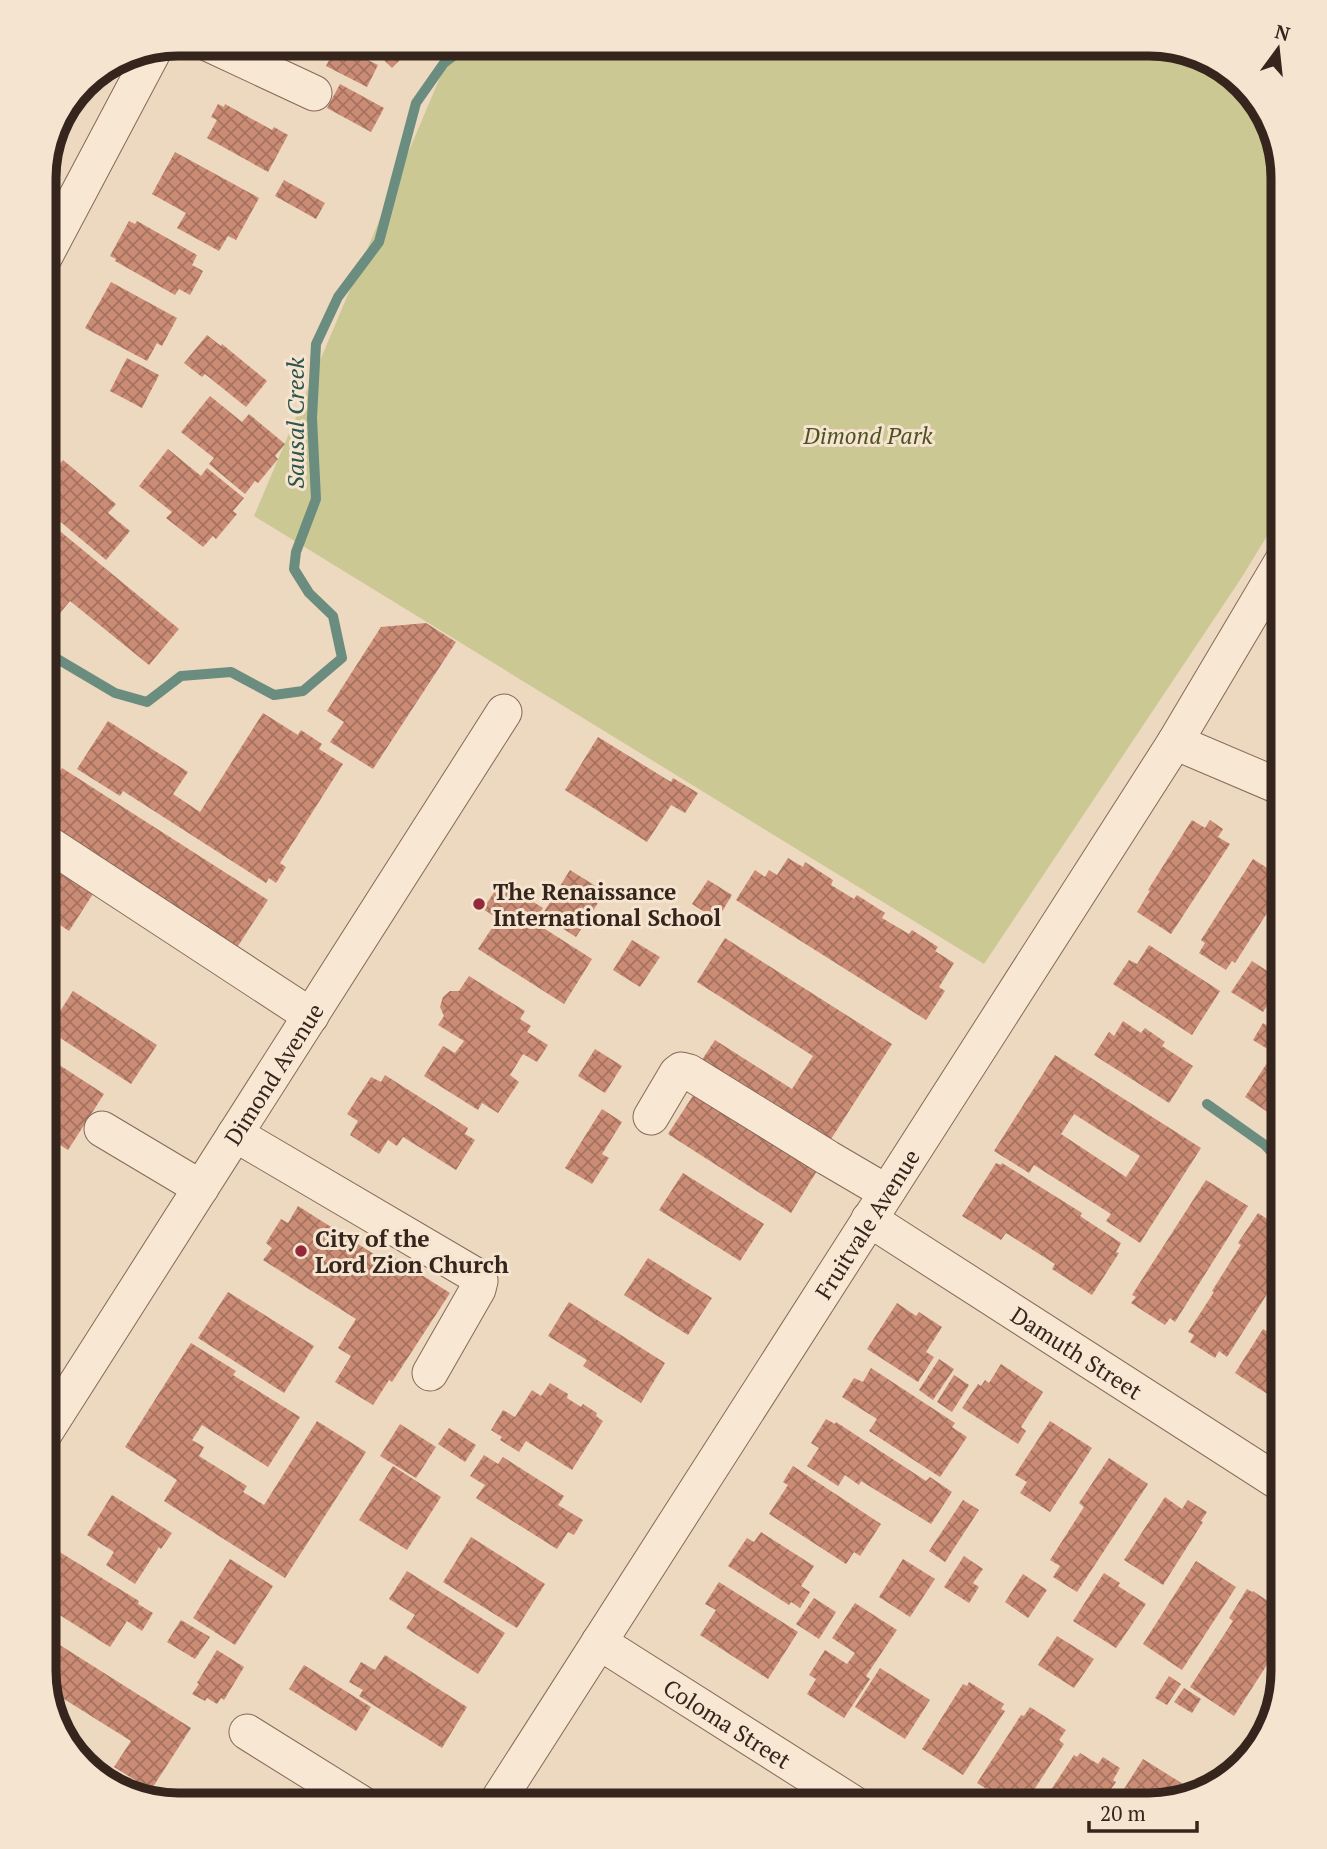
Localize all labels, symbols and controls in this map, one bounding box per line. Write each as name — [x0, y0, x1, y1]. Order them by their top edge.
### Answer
north arrow — [1243, 14, 1313, 84]
text: N — [1272, 18, 1293, 46]
water label: Sausal Creek — [279, 357, 311, 489]
park label: Dimond Park — [802, 420, 934, 451]
place label: The Renaissance International School — [493, 876, 721, 933]
marker: The Renaissance International School — [471, 896, 487, 912]
street label: Dimond Avenue — [217, 997, 330, 1151]
street label: Fruitvale Avenue — [807, 1143, 926, 1305]
place label: City of the Lord Zion Church — [315, 1223, 509, 1280]
marker: City of the Lord Zion Church — [293, 1243, 309, 1259]
street label: Damuth Street — [1005, 1299, 1149, 1406]
street label: Coloma Street — [658, 1671, 797, 1776]
scale bar — [1089, 1790, 1198, 1834]
text: 20 m — [1100, 1799, 1146, 1827]

